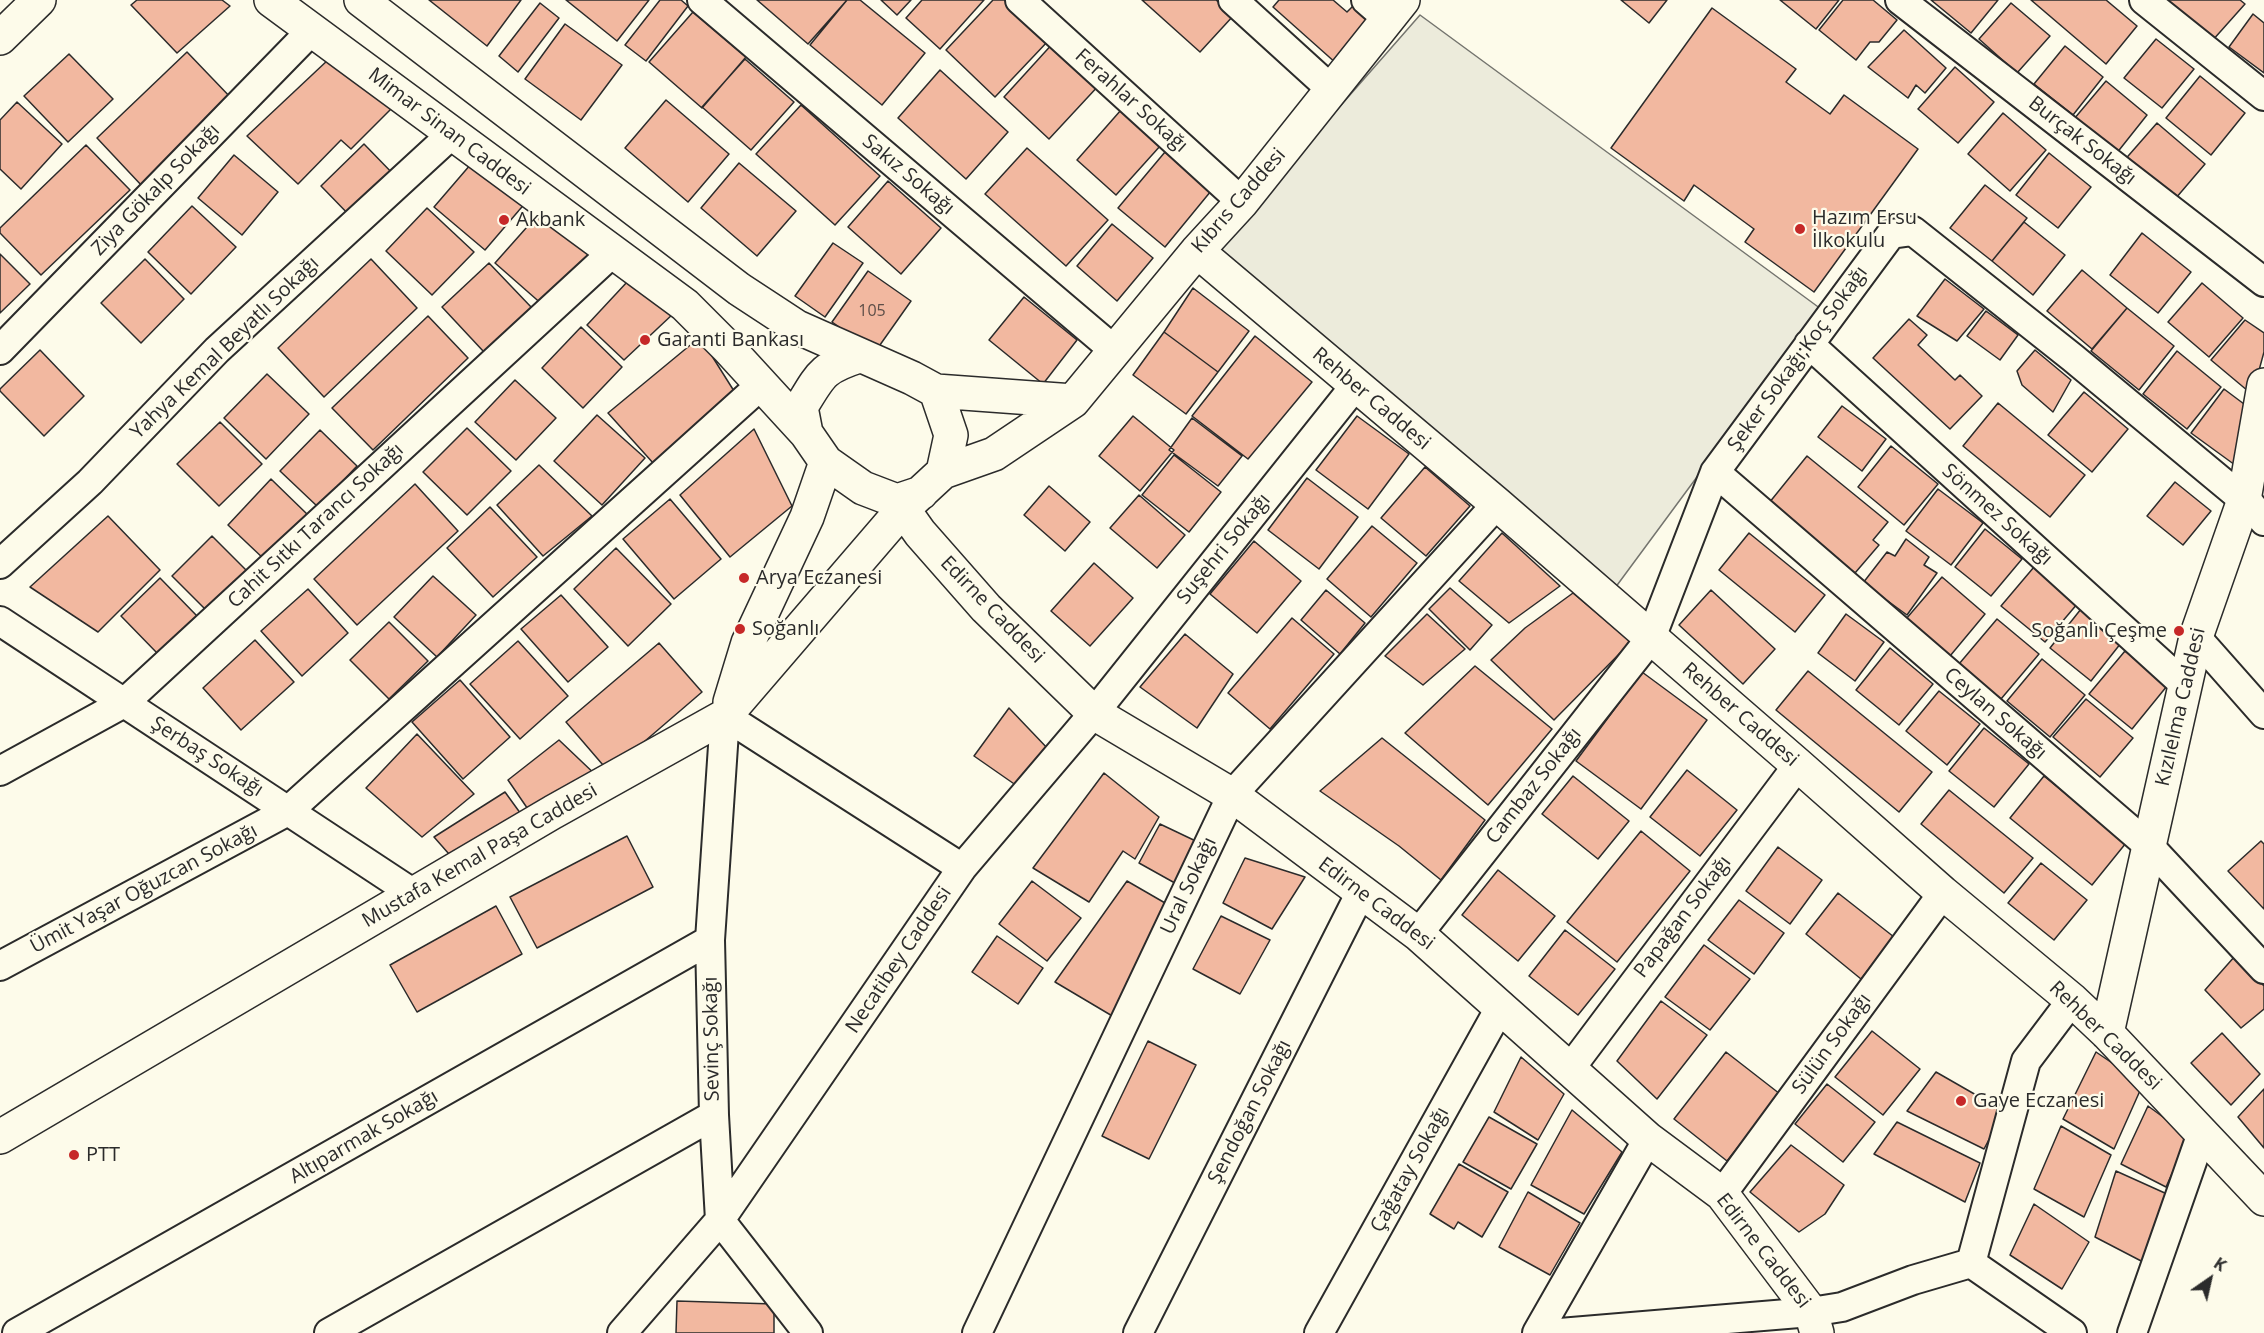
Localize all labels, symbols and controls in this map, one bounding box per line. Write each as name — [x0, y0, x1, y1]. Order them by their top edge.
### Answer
street label: Ferahlar Sokağı — [1070, 44, 1192, 158]
street label: Mimar Sinan Caddesi — [363, 63, 535, 201]
street label: Burçak Sokağı — [2023, 91, 2141, 191]
street label: Ziya Gökalp Sokağı — [87, 119, 225, 261]
street label: Sakız Sokağı — [857, 130, 959, 220]
street label: Kıbrıs Caddesi — [1187, 144, 1291, 258]
place label: Hazım Ersu İlkokulu — [1812, 206, 1917, 253]
place label: Akbank — [516, 208, 585, 232]
marker: Akbank — [497, 213, 511, 227]
marker: Hazım Ersu İlkokulu — [1793, 222, 1807, 236]
street label: Yahya Kemal Beyatlı Sokağı — [126, 252, 324, 444]
street label: Şeker Sokağı;Koç Sokağı — [1723, 262, 1873, 456]
house number: 105 — [858, 301, 886, 321]
place label: Garanti Bankası — [657, 328, 804, 352]
marker: Garanti Bankası — [638, 333, 652, 347]
street label: Rehber Caddesi — [1307, 343, 1435, 455]
street label: Cahit Sıtkı Tarancı Sokağı — [223, 438, 409, 614]
street label: Sönmez Sokağı — [1937, 459, 2057, 571]
street label: Suşehri Sokağı — [1172, 489, 1276, 609]
street label: Edirne Caddesi — [935, 552, 1049, 668]
place label: Arya Eczanesi — [756, 566, 882, 590]
marker: Arya Eczanesi — [737, 571, 751, 585]
place label: Soğanlı — [752, 617, 819, 641]
place label: Soğanlı Çeşme — [2031, 619, 2167, 643]
marker: Soğanlı — [733, 622, 747, 636]
marker: Soğanlı Çeşme — [2172, 624, 2186, 638]
street label: Kızılelma Caddesi — [2151, 625, 2211, 789]
street label: Rehber Caddesi — [1677, 658, 1803, 772]
street label: Ceylan Sokağı — [1939, 663, 2051, 765]
street label: Şerbaş Sokağı — [146, 712, 268, 802]
street label: Cambaz Sokağı — [1481, 723, 1587, 849]
street label: Mustafa Kemal Paşa Caddesi — [358, 779, 602, 933]
street label: Ümit Yaşar Oğuzcan Sokağı — [26, 819, 262, 959]
street label: Ural Sokağı — [1156, 834, 1222, 938]
street label: Papağan Sokağı — [1629, 851, 1737, 983]
street label: Edirne Caddesi — [1313, 853, 1439, 955]
street label: Necatibey Caddesi — [841, 882, 957, 1038]
street label: Sevinç Sokağı — [699, 976, 725, 1102]
street label: Rehber Caddesi — [2044, 976, 2166, 1096]
street label: Sülün Sokağı — [1787, 989, 1877, 1099]
street label: Şendoğan Sokağı — [1203, 1036, 1297, 1188]
street label: Altıparmak Sokağı — [286, 1085, 442, 1189]
place label: Gaye Eczanesi — [1973, 1089, 2104, 1113]
marker: Gaye Eczanesi — [1954, 1094, 1968, 1108]
street label: Çağatay Sokağı — [1366, 1103, 1454, 1237]
place label: PTT — [86, 1143, 120, 1167]
marker: PTT — [67, 1148, 81, 1162]
street label: Edirne Caddesi — [1711, 1189, 1815, 1313]
north arrow — [2180, 1249, 2240, 1309]
text: K — [2210, 1252, 2231, 1276]

